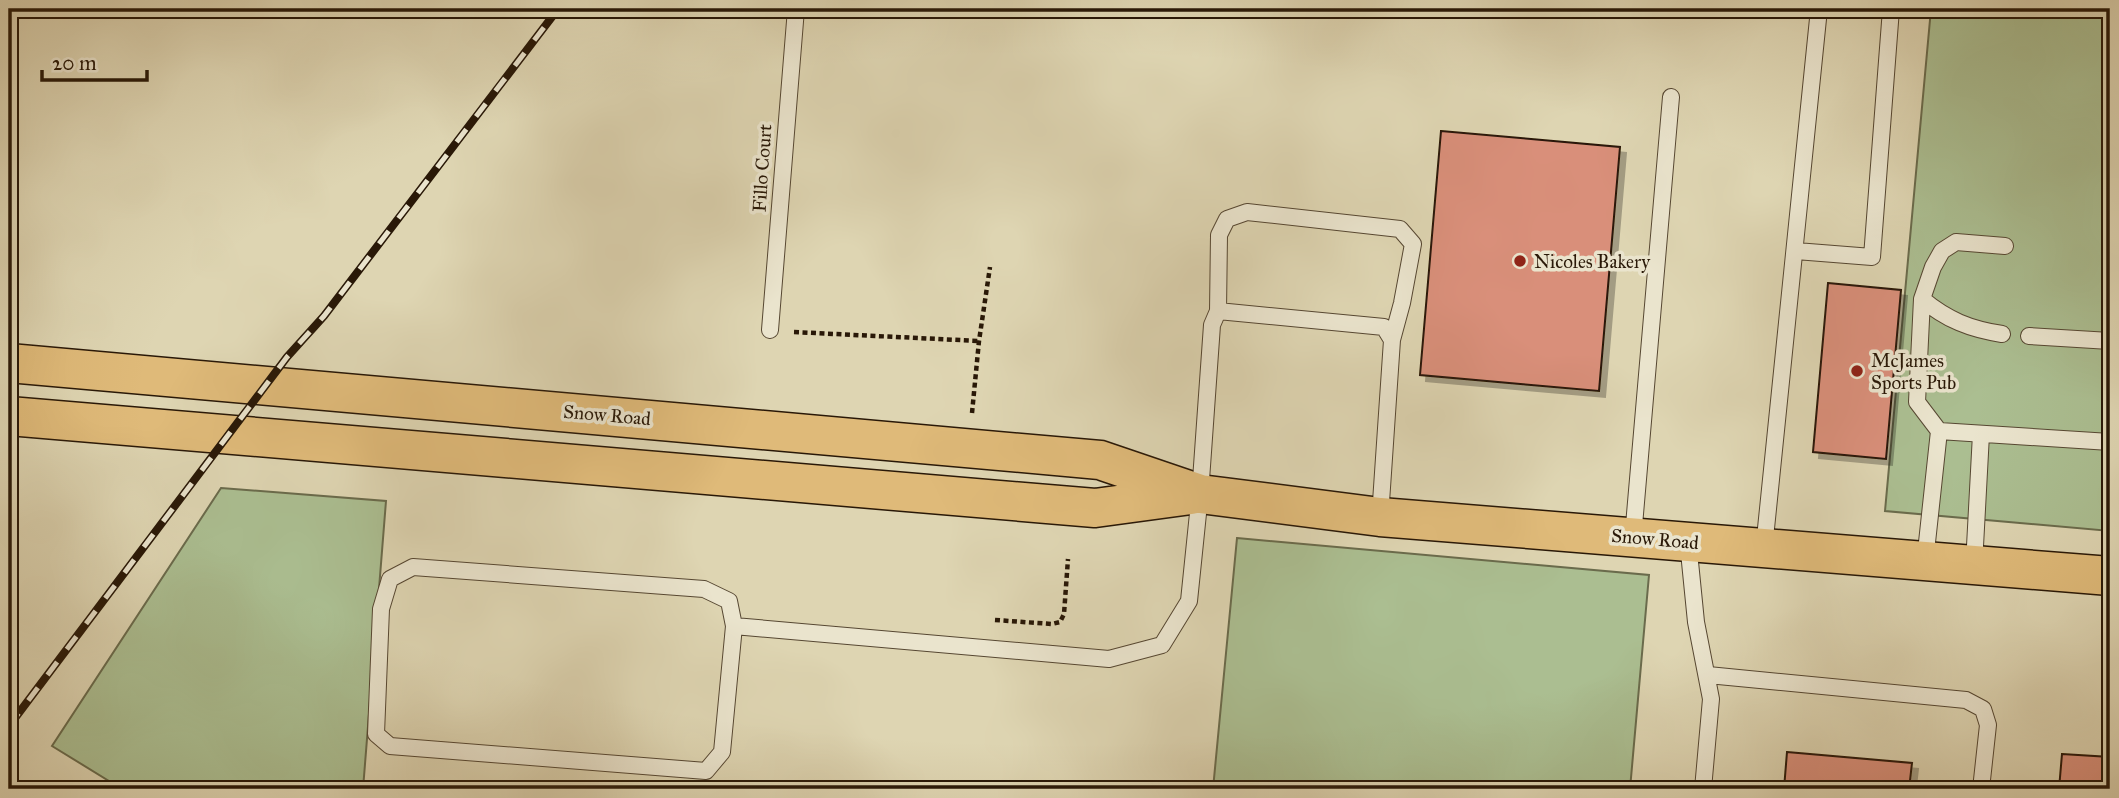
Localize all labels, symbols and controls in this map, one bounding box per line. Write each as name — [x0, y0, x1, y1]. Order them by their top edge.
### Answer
scale bar — [42, 38, 147, 82]
text: 20 m — [52, 50, 97, 76]
street label: Fillo Court — [747, 123, 777, 213]
place label: Nicoles Bakery — [1534, 250, 1651, 273]
marker: Nicoles Bakery — [1512, 253, 1528, 269]
place label: McJames Sports Pub — [1871, 349, 1956, 394]
marker: McJames Sports Pub — [1849, 363, 1865, 379]
street label: Snow Road — [562, 400, 652, 430]
street label: Snow Road — [1610, 524, 1700, 554]

